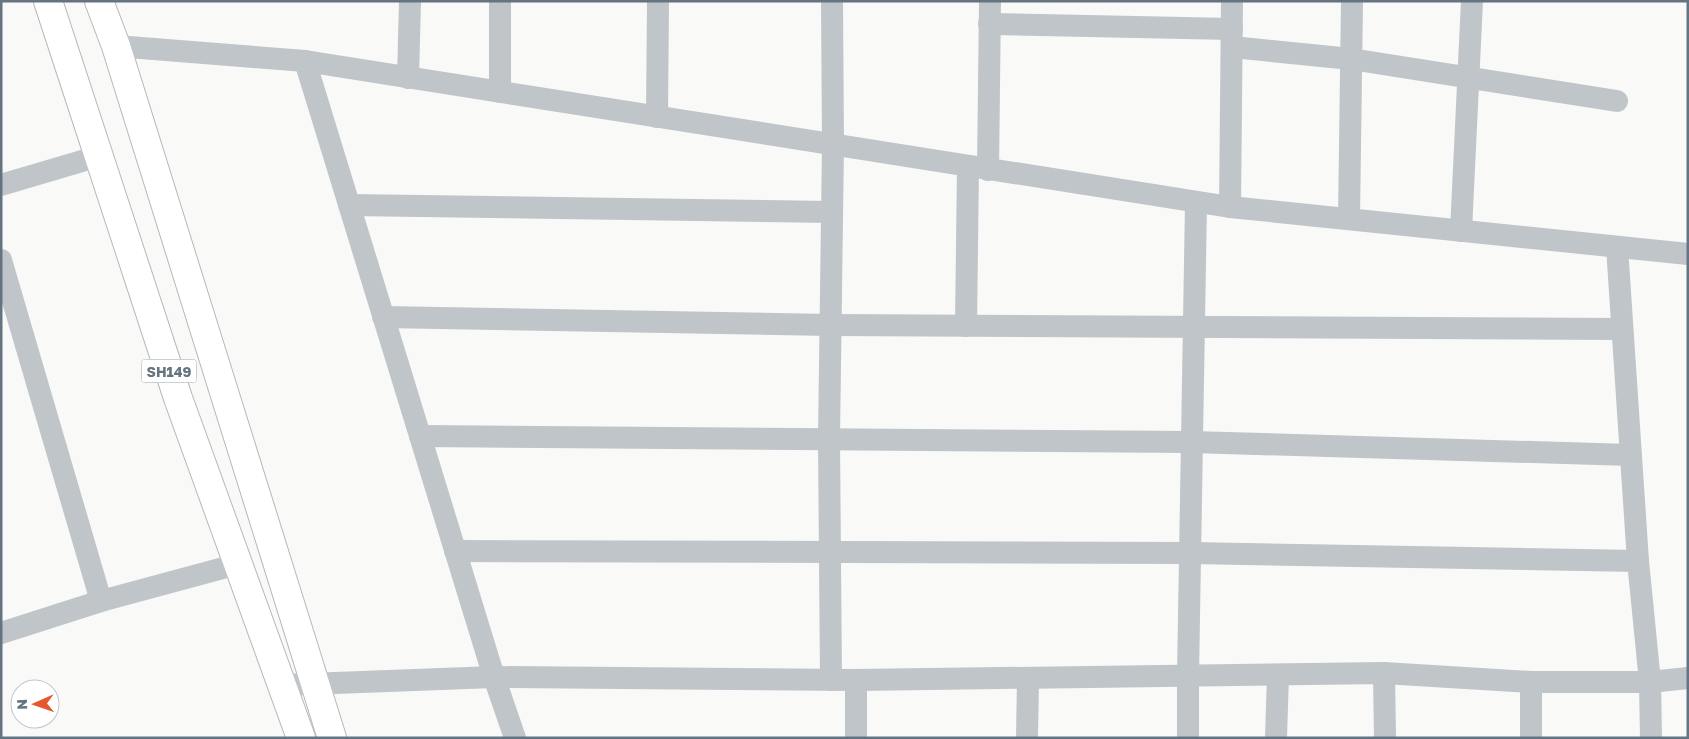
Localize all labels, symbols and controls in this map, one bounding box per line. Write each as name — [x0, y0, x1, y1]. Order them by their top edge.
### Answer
road number: SH149 — [142, 360, 196, 382]
north arrow — [10, 679, 60, 729]
text: N — [13, 699, 30, 710]

